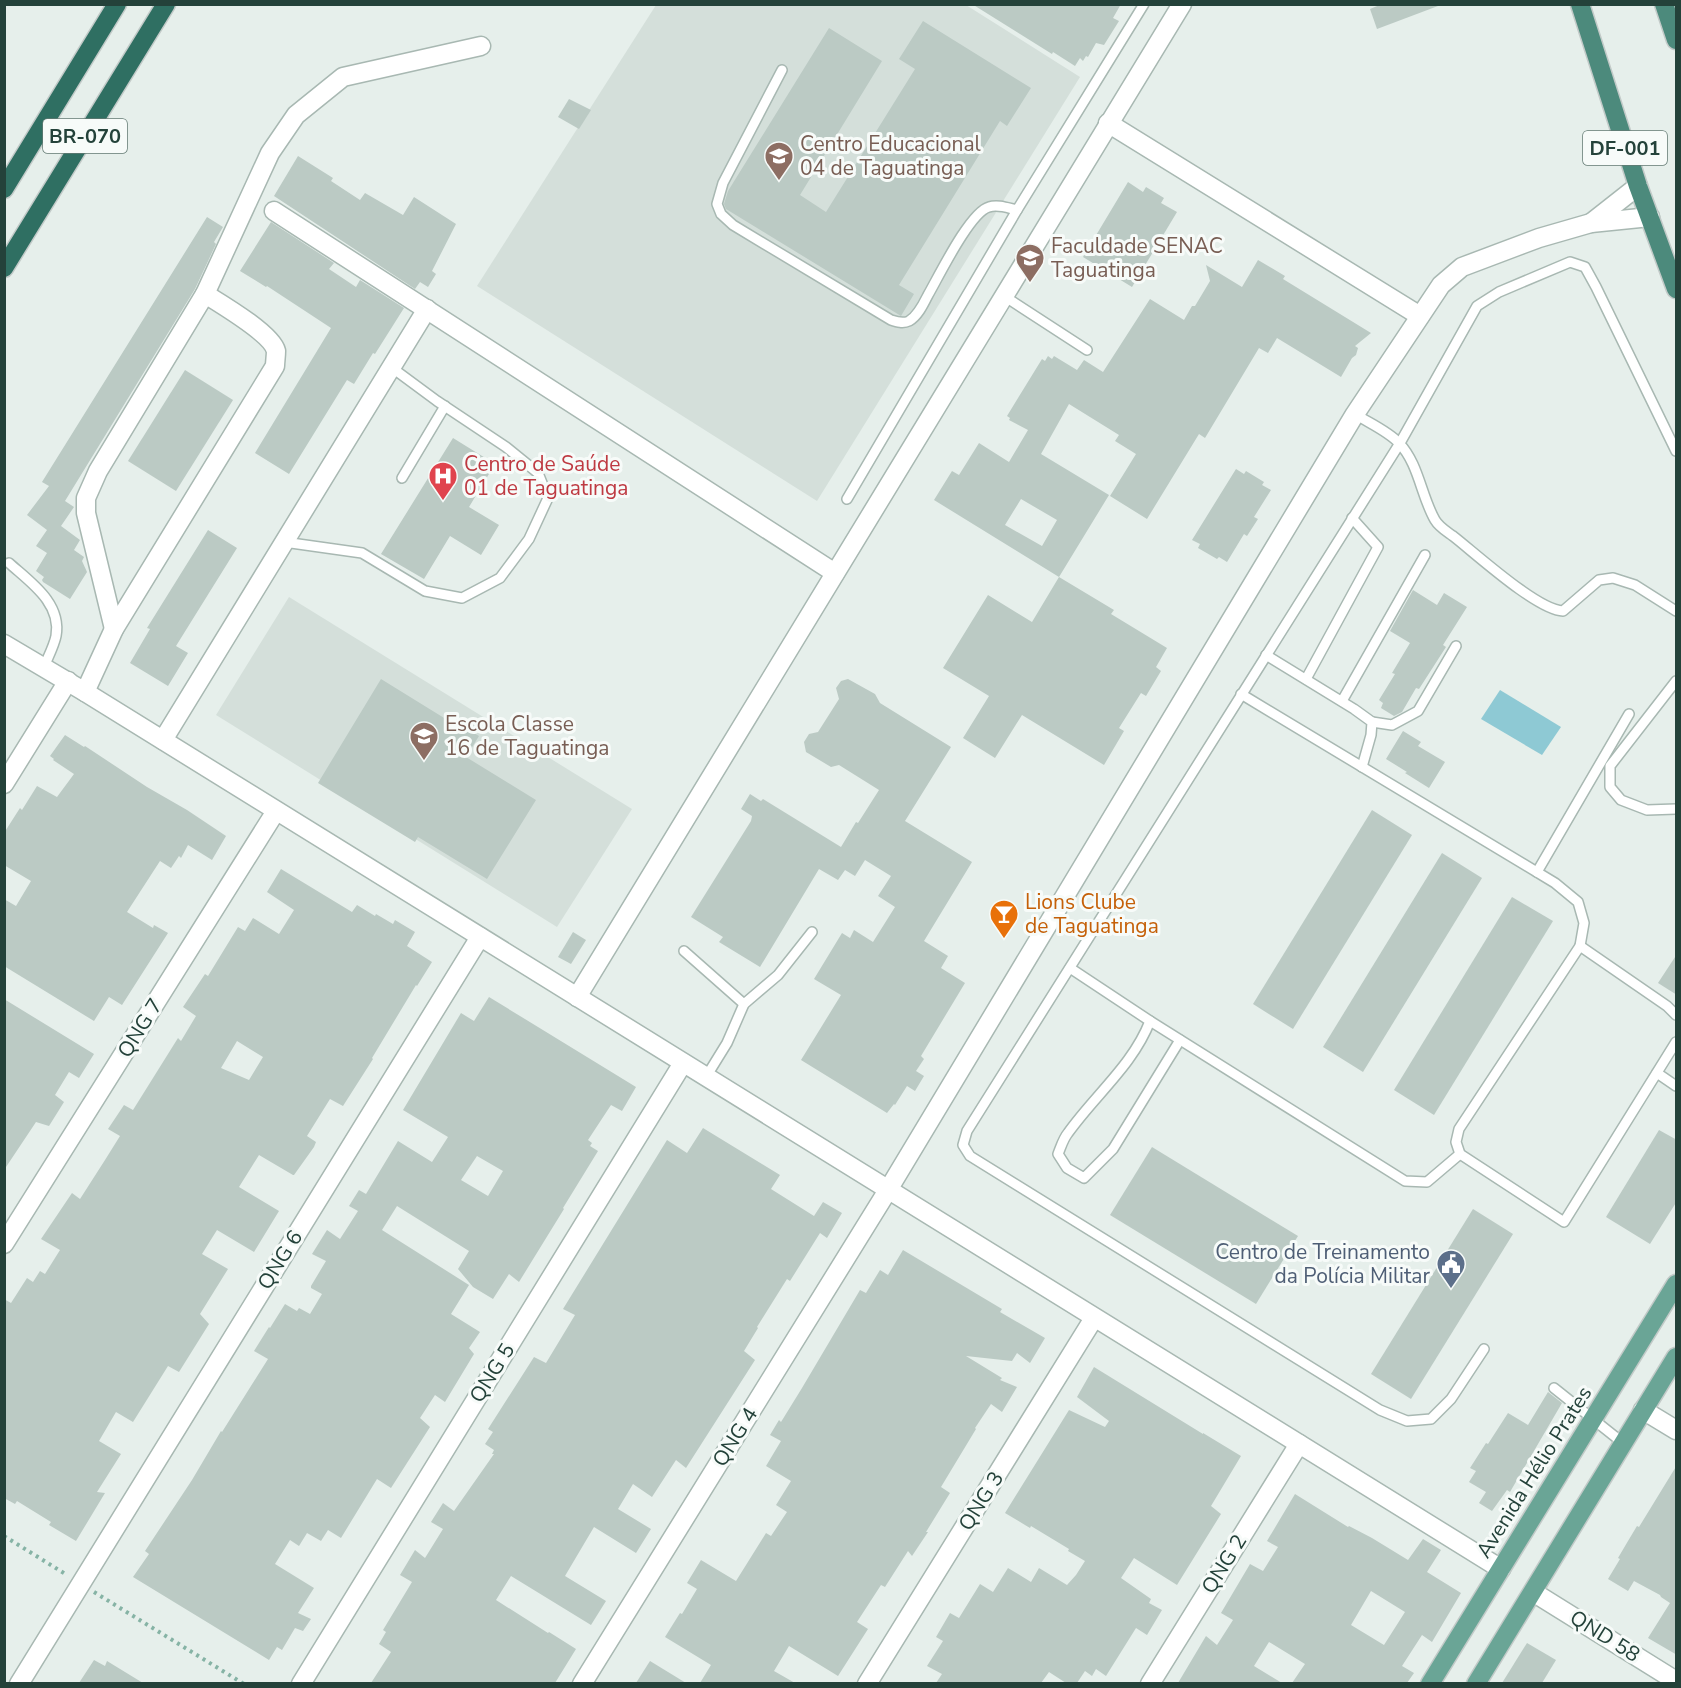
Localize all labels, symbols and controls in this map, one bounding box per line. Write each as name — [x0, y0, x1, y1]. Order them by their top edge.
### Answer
road number: BR-070 — [43, 119, 127, 153]
place label: Centro Educacional 04 de Taguatinga — [800, 130, 982, 182]
road number: DF-001 — [1583, 131, 1667, 165]
school or university icon: Centro Educacional 04 de Taguatinga — [763, 140, 795, 182]
place label: Faculdade SENAC Taguatinga — [1051, 232, 1223, 284]
school or university icon: Faculdade SENAC Taguatinga — [1014, 242, 1046, 284]
place label: Centro de Saúde 01 de Taguatinga — [464, 450, 628, 502]
hospital icon: Centro de Saúde 01 de Taguatinga — [427, 460, 459, 502]
place label: Escola Classe 16 de Taguatinga — [445, 710, 609, 762]
school or university icon: Escola Classe 16 de Taguatinga — [408, 720, 440, 762]
place label: Lions Clube de Taguatinga — [1025, 888, 1159, 940]
bar icon: Lions Clube de Taguatinga — [988, 898, 1020, 940]
street label: QNG 7 — [111, 993, 169, 1063]
street label: QNG 6 — [251, 1225, 309, 1295]
place label: Centro de Treinamento da Polícia Militar — [1215, 1238, 1430, 1290]
public building icon: Centro de Treinamento da Polícia Militar — [1435, 1248, 1467, 1290]
street label: QNG 5 — [463, 1338, 521, 1408]
street label: Avenida Hélio Prates — [1470, 1381, 1598, 1563]
street label: QNG 4 — [706, 1402, 764, 1472]
street label: QNG 3 — [952, 1466, 1010, 1536]
street label: QNG 2 — [1195, 1529, 1253, 1599]
street label: QND 58 — [1565, 1604, 1645, 1668]

